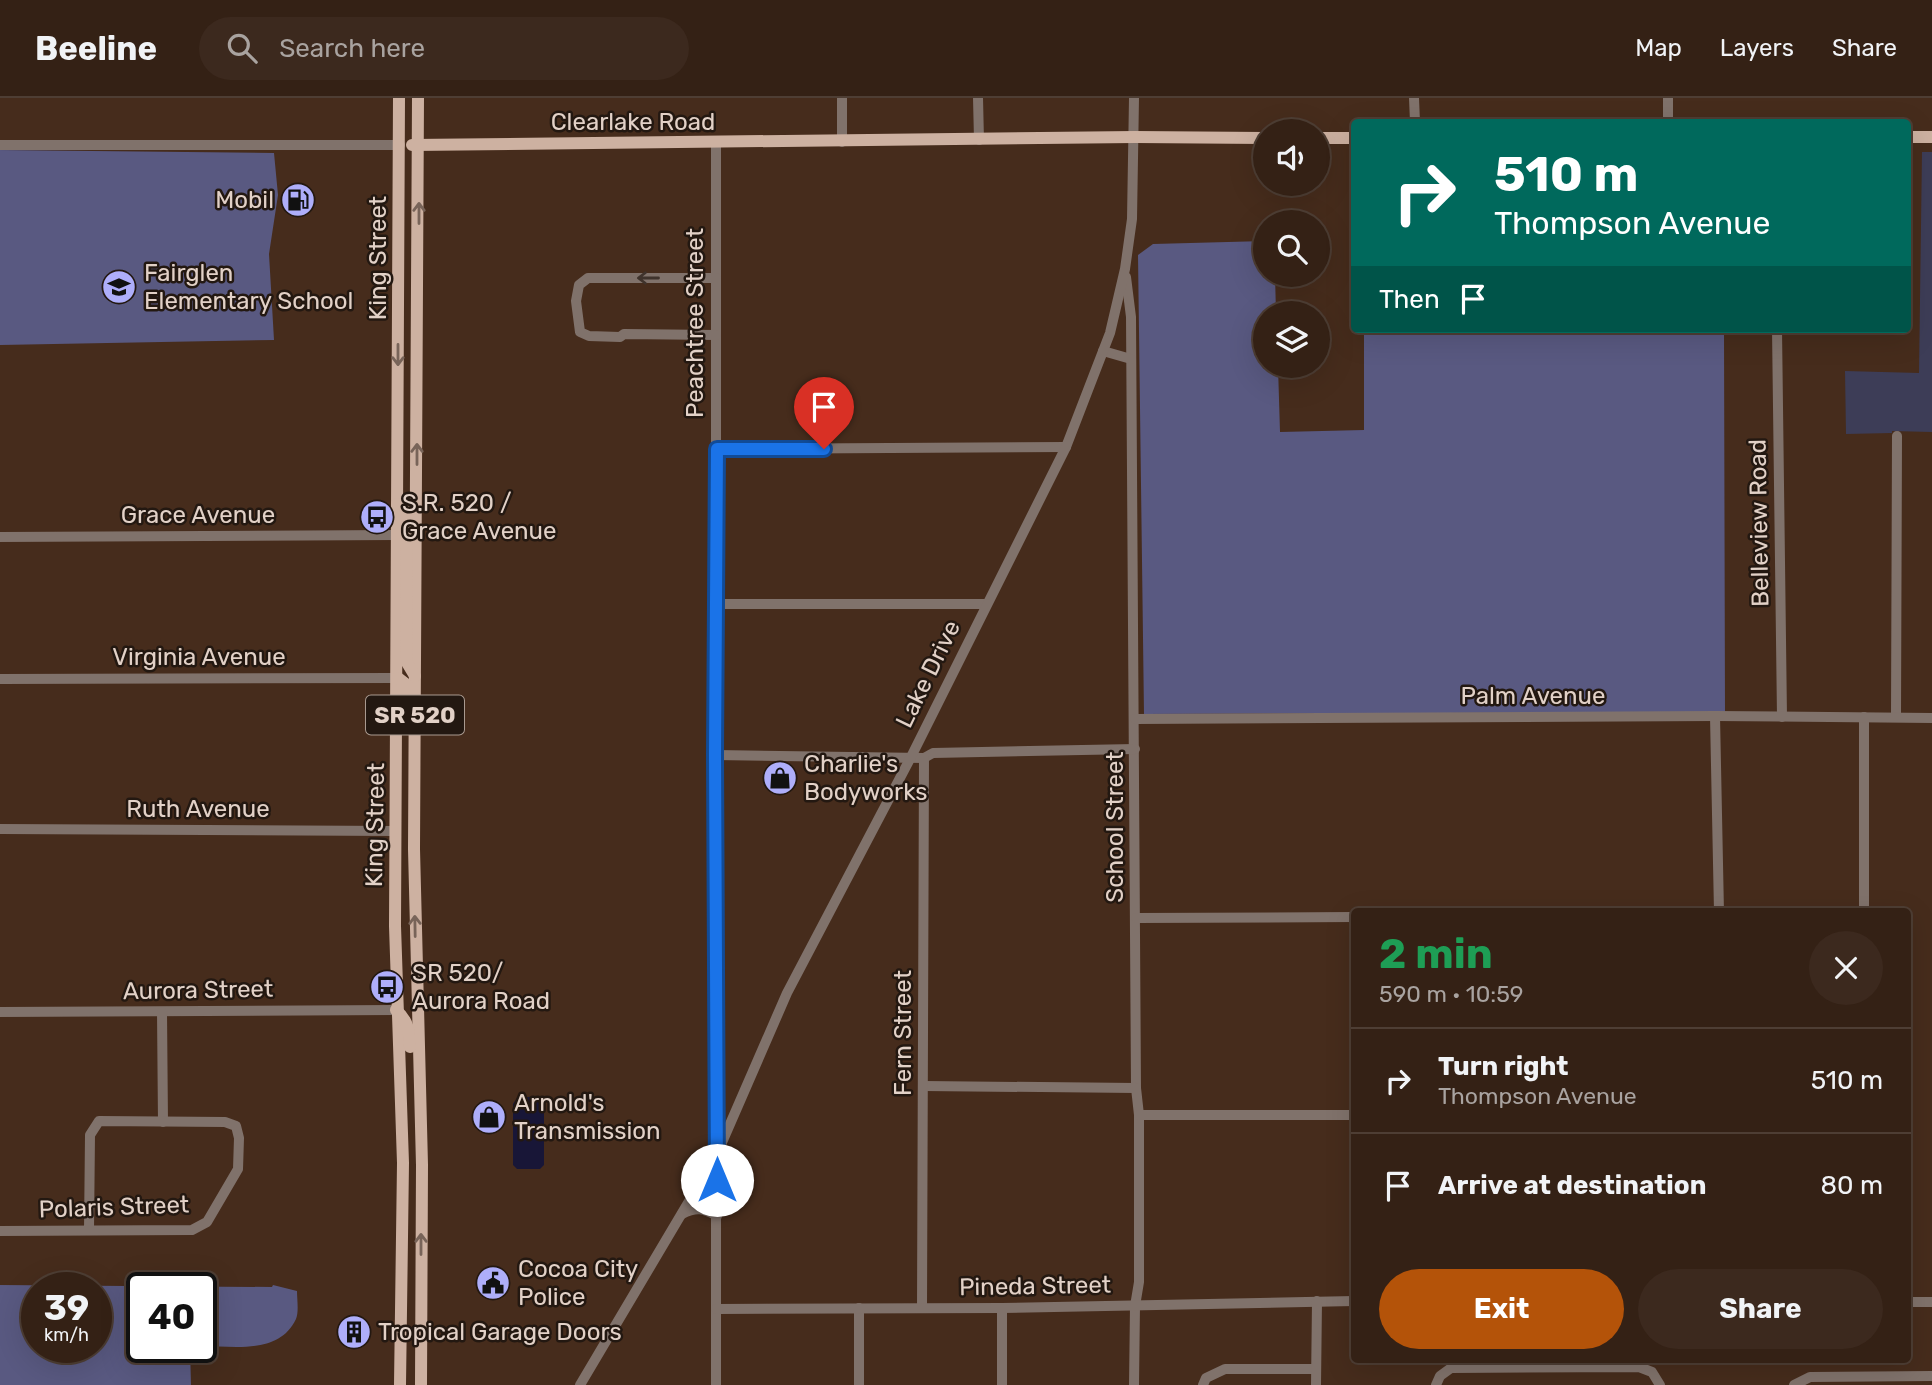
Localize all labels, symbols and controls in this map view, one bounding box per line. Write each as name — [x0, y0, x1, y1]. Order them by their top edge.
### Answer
search box — [199, 17, 689, 80]
text: Beeline — [35, 29, 157, 68]
icon: search — [223, 29, 261, 67]
text: Search here — [279, 33, 425, 64]
text: Map — [1635, 34, 1682, 62]
text: Layers — [1720, 34, 1794, 62]
text: Share — [1832, 34, 1897, 62]
street label: Clearlake Road — [551, 108, 715, 136]
map controls — [1253, 119, 1330, 378]
button: sound — [1253, 119, 1330, 196]
text: 510 m — [1494, 145, 1638, 203]
icon: right — [1379, 147, 1470, 238]
fuel station icon: Mobil — [279, 181, 317, 219]
place label: Mobil — [215, 186, 274, 214]
street label: King Street — [364, 196, 392, 320]
one-way arrow — [412, 201, 426, 224]
text: Thompson Avenue — [1494, 204, 1770, 242]
button: search — [1253, 210, 1330, 287]
street label: Peachtree Street — [681, 228, 709, 418]
place label: Fairglen Elementary School — [144, 259, 353, 315]
school or university icon: Fairglen Elementary School — [100, 268, 138, 306]
one-way arrow — [636, 271, 659, 285]
icon: arrive — [1454, 280, 1492, 318]
text: Then — [1379, 284, 1440, 315]
button: layers — [1253, 301, 1330, 378]
one-way arrow — [391, 343, 405, 366]
pin — [794, 377, 854, 449]
icon: arrive — [805, 388, 843, 426]
street label: Belleview Road — [1744, 439, 1774, 607]
one-way arrow — [410, 443, 424, 466]
place label: S.R. 520 / Grace Avenue — [402, 489, 557, 545]
bus stop icon: S.R. 520 / Grace Avenue — [358, 498, 396, 536]
street label: Grace Avenue — [121, 501, 275, 529]
street label: Lake Drive — [890, 616, 966, 732]
street label: Virginia Avenue — [112, 643, 286, 671]
street label: Palm Avenue — [1461, 682, 1605, 710]
road number: SR 520 — [366, 695, 464, 734]
place label: Charlie's Bodyworks — [804, 750, 928, 806]
street label: School Street — [1101, 751, 1129, 903]
shop icon: Charlie's Bodyworks — [761, 759, 799, 797]
street label: King Street — [360, 763, 390, 887]
street label: Ruth Avenue — [126, 795, 270, 823]
one-way arrow — [409, 915, 422, 938]
text: 2 min — [1379, 929, 1493, 979]
button: close — [1809, 931, 1883, 1005]
place label: SR 520/ Aurora Road — [412, 959, 550, 1015]
bus stop icon: SR 520/ Aurora Road — [368, 968, 406, 1006]
street label: Fern Street — [889, 970, 917, 1096]
street label: Aurora Street — [123, 975, 273, 1005]
text: 590 m · 10:59 — [1379, 980, 1524, 1008]
text: Turn right — [1438, 1051, 1568, 1082]
icon: right — [1379, 1062, 1417, 1100]
text: 510 m — [1811, 1065, 1883, 1096]
text: Thompson Avenue — [1438, 1082, 1637, 1110]
place label: Arnold's Transmission — [514, 1089, 661, 1145]
shop icon: Arnold's Transmission — [470, 1098, 508, 1136]
position arrow — [680, 1143, 754, 1217]
icon: arrive — [1379, 1167, 1417, 1205]
text: Arrive at destination — [1438, 1170, 1706, 1201]
text: 80 m — [1820, 1170, 1883, 1201]
street label: Polaris Street — [38, 1190, 190, 1224]
one-way arrow — [414, 1233, 428, 1256]
place label: Cocoa City Police — [518, 1255, 638, 1311]
public building icon: Cocoa City Police — [474, 1264, 512, 1302]
button: Exit — [1379, 1269, 1624, 1349]
button: Share — [1638, 1269, 1883, 1349]
street label: Pineda Street — [959, 1271, 1111, 1301]
speed limit sign: 40 — [126, 1272, 217, 1363]
text: 39 — [44, 1287, 89, 1329]
building icon: Tropical Garage Doors — [335, 1313, 373, 1351]
place label: Tropical Garage Doors — [378, 1318, 622, 1346]
text: km/h — [44, 1324, 89, 1346]

